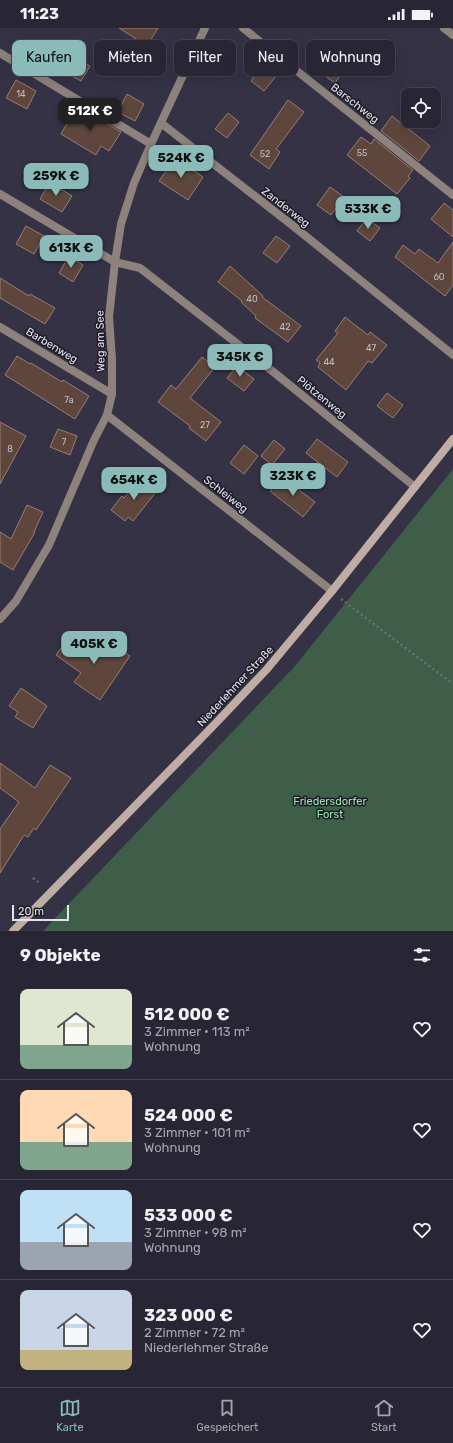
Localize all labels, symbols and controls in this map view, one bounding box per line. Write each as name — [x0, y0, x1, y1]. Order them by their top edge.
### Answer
text: 11:23 — [20, 5, 59, 23]
chip: Kaufen — [12, 40, 86, 76]
chip: Mieten — [94, 40, 166, 76]
chip: Filter — [174, 40, 236, 76]
chip: Neu — [244, 40, 298, 76]
chip: Wohnung — [306, 40, 395, 76]
street label: Barschweg — [328, 81, 381, 126]
map controls — [401, 88, 441, 128]
button: locate — [401, 88, 441, 128]
house number: 14 — [16, 89, 26, 99]
pin: 512K € — [57, 98, 123, 132]
text: 512K € — [68, 103, 112, 118]
pin: 524K € — [148, 145, 214, 179]
house number: 55 — [357, 148, 367, 158]
house number: 52 — [260, 149, 270, 159]
text: 524K € — [157, 150, 205, 165]
pin: 259K € — [23, 163, 89, 197]
text: 259K € — [33, 168, 79, 183]
street label: Zanderweg — [259, 185, 312, 230]
pin: 533K € — [335, 196, 401, 230]
text: 533K € — [344, 201, 392, 216]
pin: 613K € — [38, 235, 104, 269]
text: 613K € — [49, 240, 93, 255]
house number: 60 — [433, 272, 445, 282]
house number: 40 — [246, 294, 258, 304]
street label: Weg am See — [93, 310, 108, 372]
house number: 42 — [280, 322, 290, 332]
street label: Barbenweg — [23, 325, 80, 366]
house number: 47 — [366, 343, 376, 353]
pin: 345K € — [207, 344, 273, 378]
text: 345K € — [216, 349, 264, 364]
house number: 44 — [323, 357, 335, 367]
street label: Plötzenweg — [294, 373, 349, 421]
house number: 7a — [64, 395, 74, 405]
house number: 27 — [200, 420, 210, 430]
house number: 7 — [62, 437, 67, 447]
house number: 8 — [7, 444, 13, 454]
pin: 323K € — [260, 463, 326, 497]
pin: 654K € — [101, 467, 167, 501]
text: 323K € — [269, 468, 317, 483]
text: 654K € — [110, 472, 158, 487]
street label: Schleiweg — [201, 473, 250, 516]
pin: 405K € — [61, 631, 127, 665]
text: 405K € — [70, 636, 118, 651]
street label: Niederlehmer Straße — [195, 643, 276, 729]
park label: Friedersdorfer Forst — [293, 795, 367, 821]
scale bar — [12, 903, 69, 922]
text: 20 m — [18, 905, 44, 918]
icon: filters — [411, 944, 433, 966]
text: 9 Objekte — [20, 945, 101, 965]
text: 512 000 € — [144, 1004, 230, 1024]
icon: home — [52, 1005, 100, 1053]
icon: heart — [411, 1018, 433, 1040]
text: 3 Zimmer · 113 m² — [144, 1024, 250, 1039]
text: Wohnung — [144, 1039, 201, 1054]
text: 524 000 € — [144, 1105, 233, 1125]
icon: home — [52, 1106, 100, 1154]
icon: heart — [411, 1119, 433, 1141]
text: 3 Zimmer · 101 m² — [144, 1125, 250, 1140]
text: Wohnung — [144, 1140, 201, 1155]
text: 533 000 € — [144, 1205, 233, 1225]
icon: home — [52, 1206, 100, 1254]
icon: heart — [411, 1219, 433, 1241]
text: 3 Zimmer · 98 m² — [144, 1225, 247, 1240]
text: Wohnung — [144, 1240, 201, 1255]
text: 323 000 € — [144, 1305, 233, 1325]
icon: home — [52, 1306, 100, 1354]
icon: heart — [411, 1319, 433, 1341]
text: 2 Zimmer · 72 m² — [144, 1325, 245, 1340]
text: Niederlehmer Straße — [144, 1340, 269, 1355]
tab: Karte — [56, 1397, 84, 1434]
tab: Gespeichert — [196, 1397, 258, 1434]
tab: Start — [371, 1397, 397, 1434]

